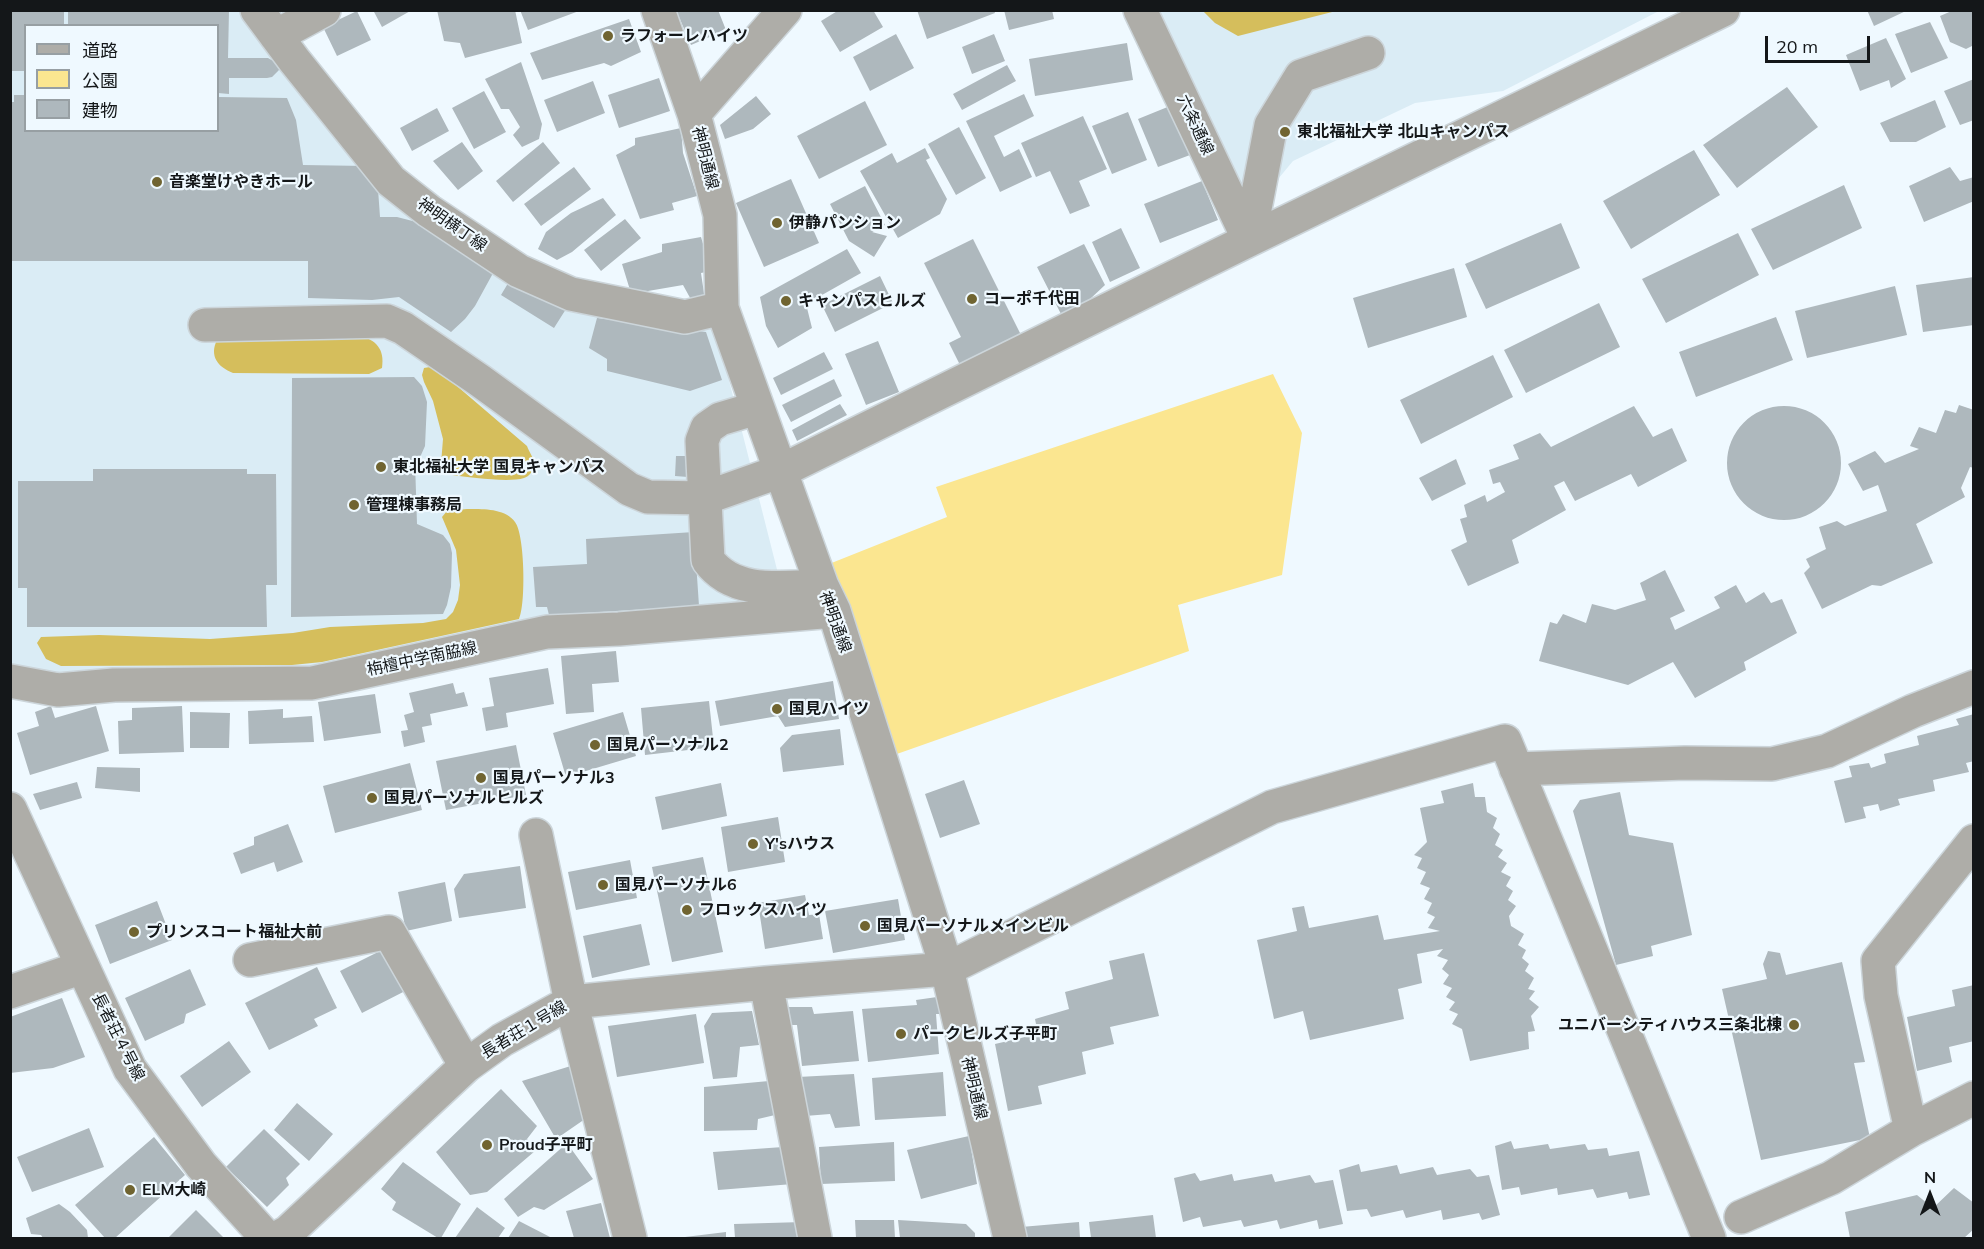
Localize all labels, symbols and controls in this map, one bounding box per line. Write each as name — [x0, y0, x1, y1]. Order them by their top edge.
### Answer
legend — [24, 24, 219, 132]
scale bar — [1768, 24, 1873, 62]
place label: ラフォーレハイツ — [620, 26, 748, 46]
marker: ラフォーレハイツ — [601, 29, 615, 43]
text: 20 m — [1776, 35, 1818, 58]
text: 道路 — [82, 39, 118, 62]
text: 公園 — [82, 69, 118, 92]
street label: 六条通線 — [1173, 92, 1217, 158]
text: 建物 — [82, 99, 118, 122]
place label: 東北福祉大学 北山キャンパス — [1297, 122, 1509, 142]
street label: 神明通線 — [688, 125, 722, 191]
marker: 東北福祉大学 北山キャンパス — [1278, 125, 1292, 139]
place label: 音楽堂けやきホール — [169, 172, 313, 192]
marker: 音楽堂けやきホール — [150, 175, 164, 189]
street label: 神明横丁線 — [414, 194, 490, 256]
place label: 伊静パンション — [789, 213, 901, 233]
marker: 伊静パンション — [770, 216, 784, 230]
place label: コーポ千代田 — [984, 289, 1080, 309]
place label: キャンパスヒルズ — [798, 291, 926, 311]
marker: コーポ千代田 — [965, 292, 979, 306]
marker: キャンパスヒルズ — [779, 294, 793, 308]
place label: 東北福祉大学 国見キャンパス — [393, 457, 605, 477]
marker: 東北福祉大学 国見キャンパス — [374, 460, 388, 474]
place label: 管理棟事務局 — [366, 495, 462, 515]
marker: 管理棟事務局 — [347, 498, 361, 512]
street label: 神明通線 — [815, 589, 855, 655]
street label: 栴檀中学南脇線 — [365, 638, 479, 680]
place label: 国見ハイツ — [789, 699, 869, 719]
marker: 国見ハイツ — [770, 702, 784, 716]
place label: 国見パーソナル2 — [607, 735, 729, 755]
marker: 国見パーソナル2 — [588, 738, 602, 752]
place label: 国見パーソナル3 — [493, 768, 615, 788]
marker: 国見パーソナル3 — [474, 771, 488, 785]
place label: 国見パーソナルヒルズ — [384, 788, 544, 808]
marker: 国見パーソナルヒルズ — [365, 791, 379, 805]
place label: Y'sハウス — [765, 834, 835, 854]
marker: Y'sハウス — [746, 837, 760, 851]
place label: 国見パーソナル6 — [615, 875, 737, 895]
marker: 国見パーソナル6 — [596, 878, 610, 892]
place label: フロックスハイツ — [699, 900, 827, 920]
marker: フロックスハイツ — [680, 903, 694, 917]
place label: 国見パーソナルメインビル — [877, 916, 1069, 936]
marker: 国見パーソナルメインビル — [858, 919, 872, 933]
place label: プリンスコート福祉大前 — [146, 922, 322, 942]
marker: プリンスコート福祉大前 — [127, 925, 141, 939]
street label: 長者荘４号線 — [88, 990, 148, 1084]
street label: 長者荘１号線 — [478, 997, 570, 1063]
place label: ユニバーシティハウス三条北棟 — [1558, 1015, 1782, 1035]
marker: ユニバーシティハウス三条北棟 — [1787, 1018, 1801, 1032]
place label: パークヒルズ子平町 — [913, 1024, 1057, 1044]
marker: パークヒルズ子平町 — [894, 1027, 908, 1041]
street label: 神明通線 — [957, 1055, 991, 1121]
place label: Proud子平町 — [499, 1135, 593, 1155]
marker: Proud子平町 — [480, 1138, 494, 1152]
north arrow — [1900, 1165, 1960, 1225]
text: N — [1924, 1167, 1936, 1187]
place label: ELM大崎 — [142, 1180, 206, 1200]
marker: ELM大崎 — [123, 1183, 137, 1197]

